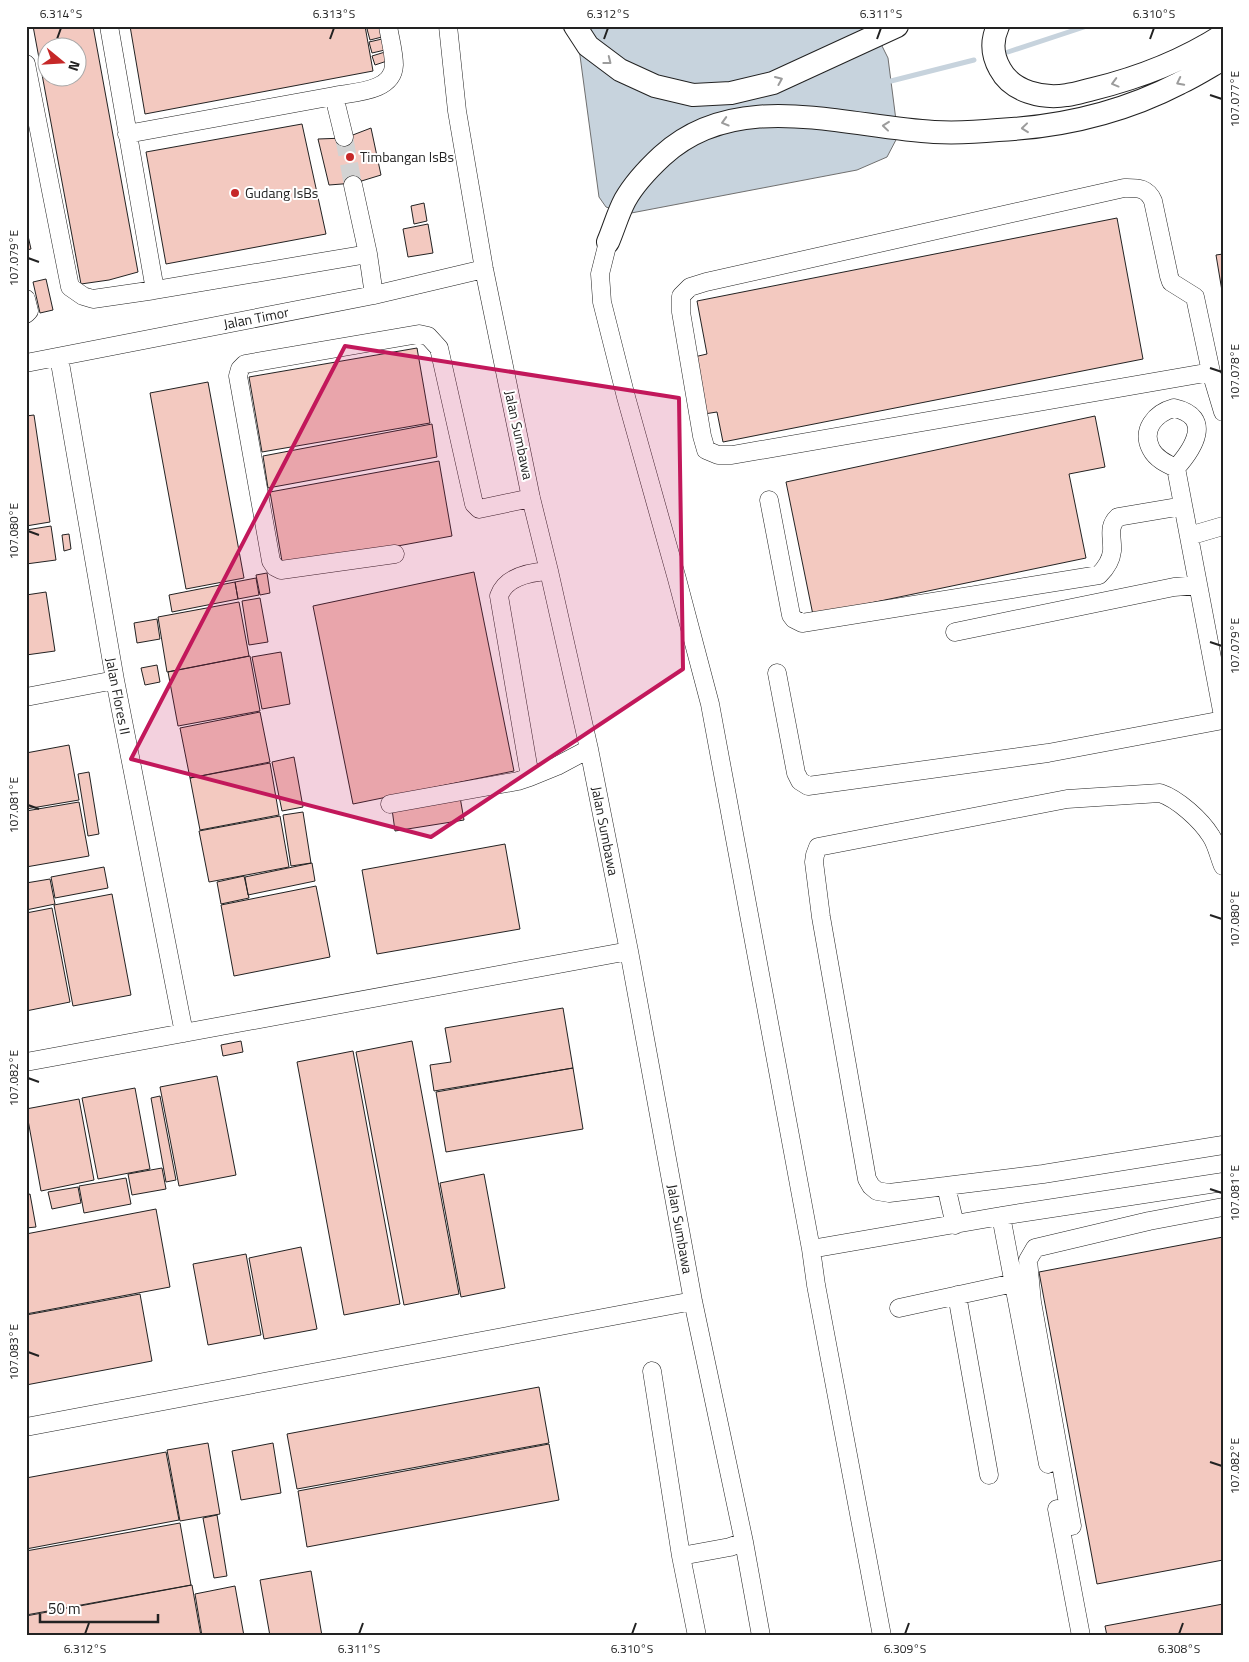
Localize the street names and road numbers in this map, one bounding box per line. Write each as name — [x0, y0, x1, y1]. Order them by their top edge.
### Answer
street label: Jalan Timor — [221, 301, 291, 334]
street label: Jalan Sumbawa — [500, 388, 539, 481]
street label: Jalan Flores II — [101, 656, 136, 736]
street label: Jalan Sumbawa — [587, 784, 624, 877]
street label: Jalan Sumbawa — [662, 1182, 699, 1275]

